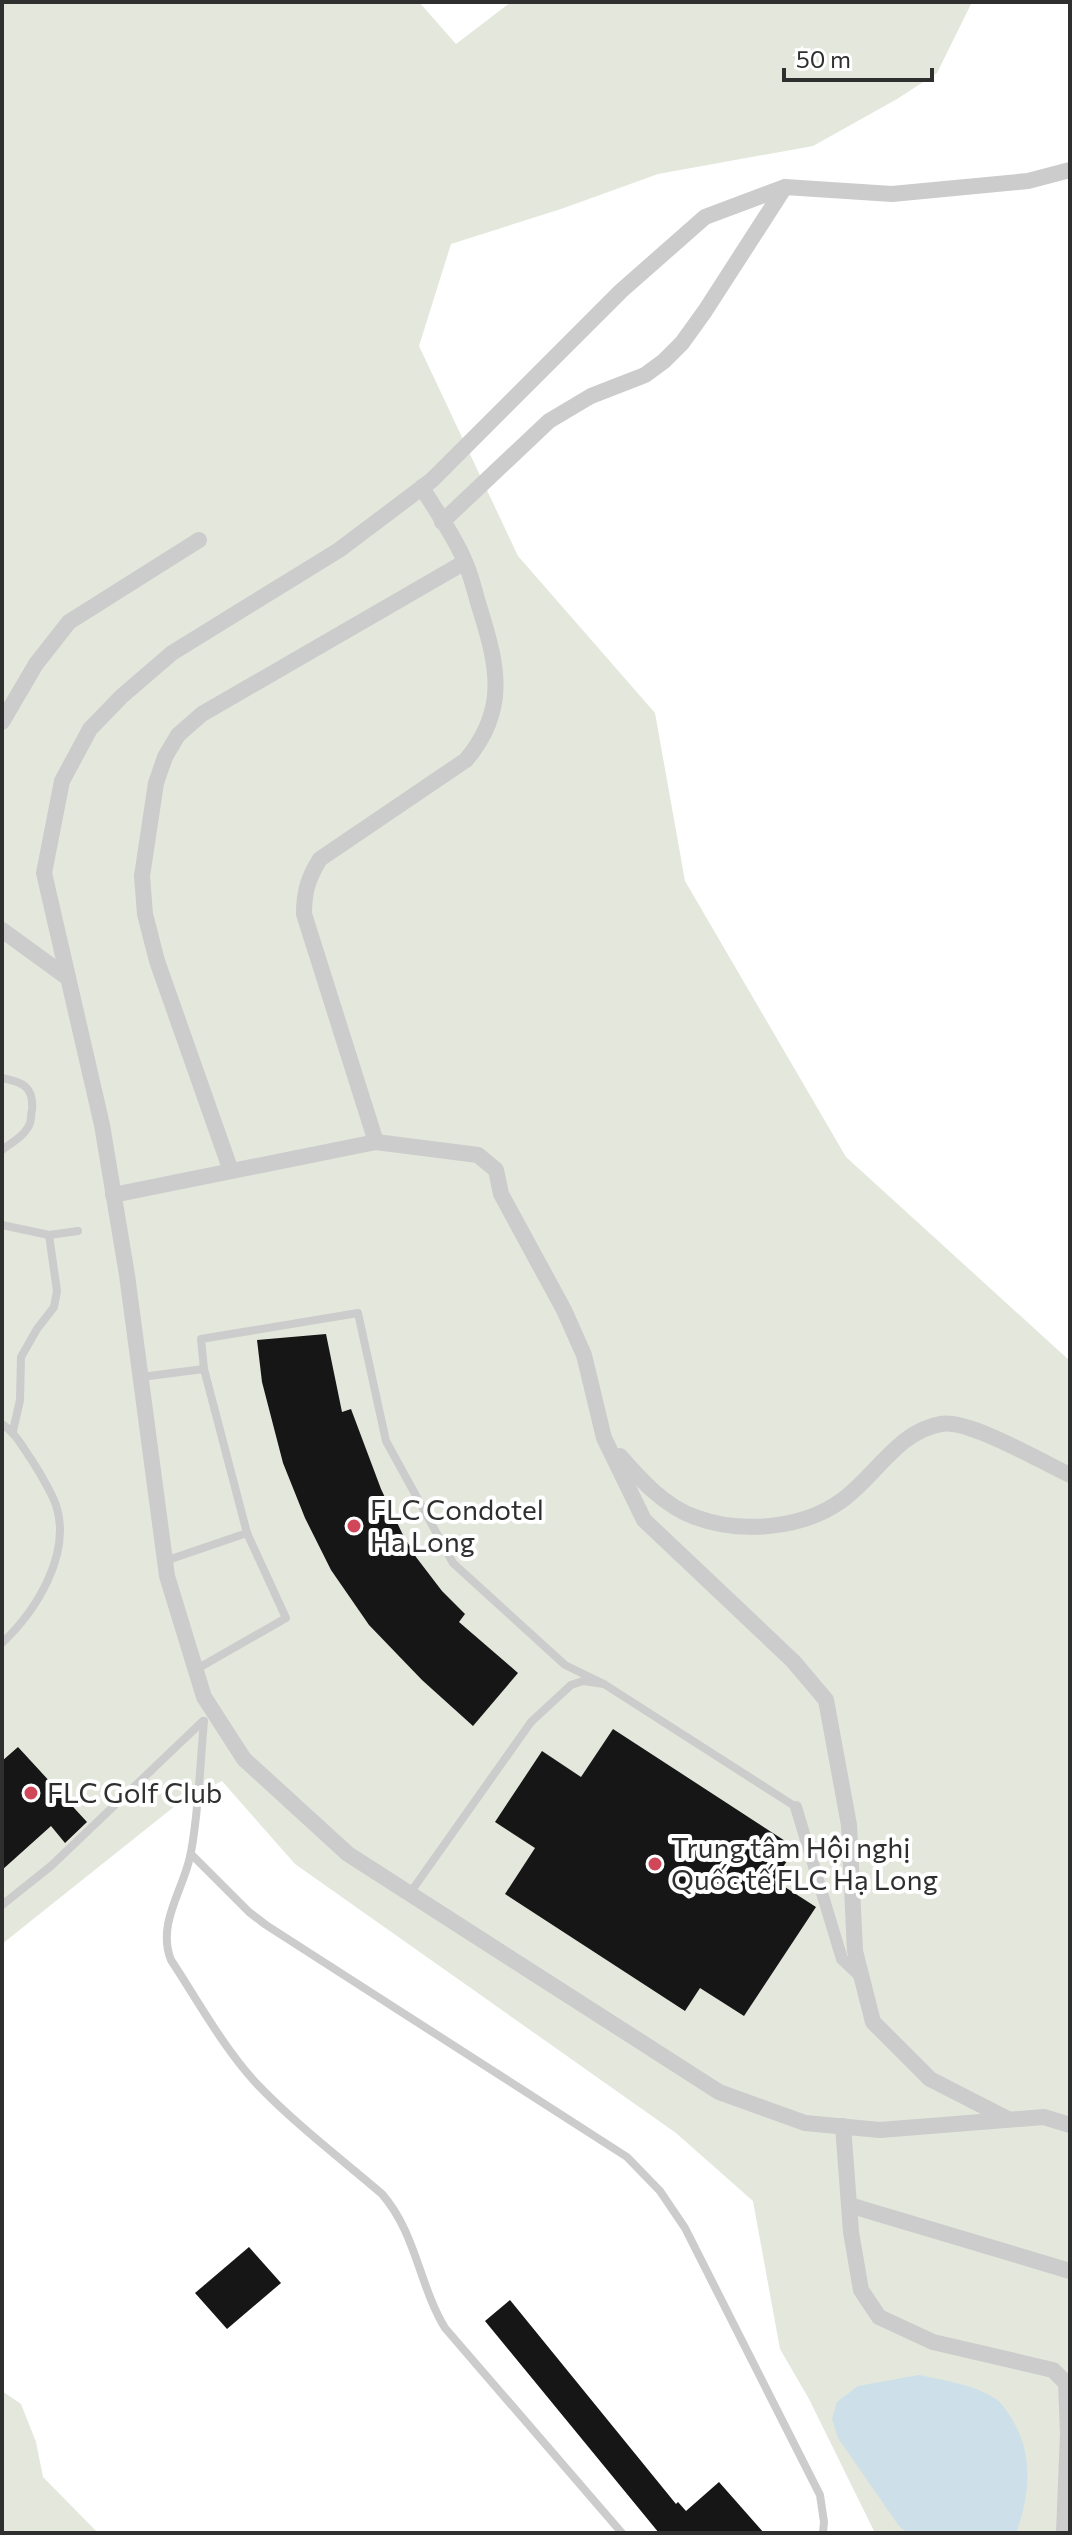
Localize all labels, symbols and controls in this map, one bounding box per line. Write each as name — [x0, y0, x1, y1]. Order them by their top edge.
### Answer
scale bar — [784, 32, 932, 82]
text: 50 m — [796, 44, 851, 73]
place label: FLC Condotel Ha Long — [370, 1492, 544, 1558]
marker: FLC Condotel Ha Long — [345, 1517, 363, 1535]
place label: FLC Golf Club — [47, 1775, 222, 1809]
marker: FLC Golf Club — [22, 1784, 40, 1802]
place label: Trung tâm Hội nghị Quốc tế FLC Hạ Long — [671, 1830, 938, 1896]
marker: Trung tâm Hội nghị Quốc tế FLC Hạ Long — [646, 1855, 664, 1873]

